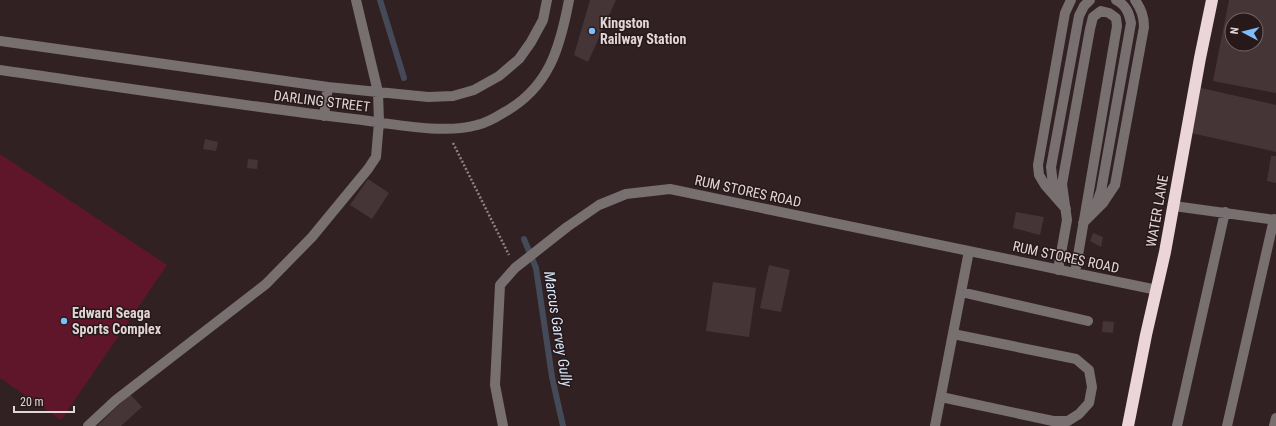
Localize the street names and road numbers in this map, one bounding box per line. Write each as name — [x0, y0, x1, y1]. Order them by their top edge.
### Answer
street label: DARLING STREET — [273, 87, 371, 115]
street label: RUM STORES ROAD — [693, 172, 803, 210]
street label: WATER LANE — [1143, 174, 1171, 248]
street label: RUM STORES ROAD — [1011, 238, 1121, 276]

